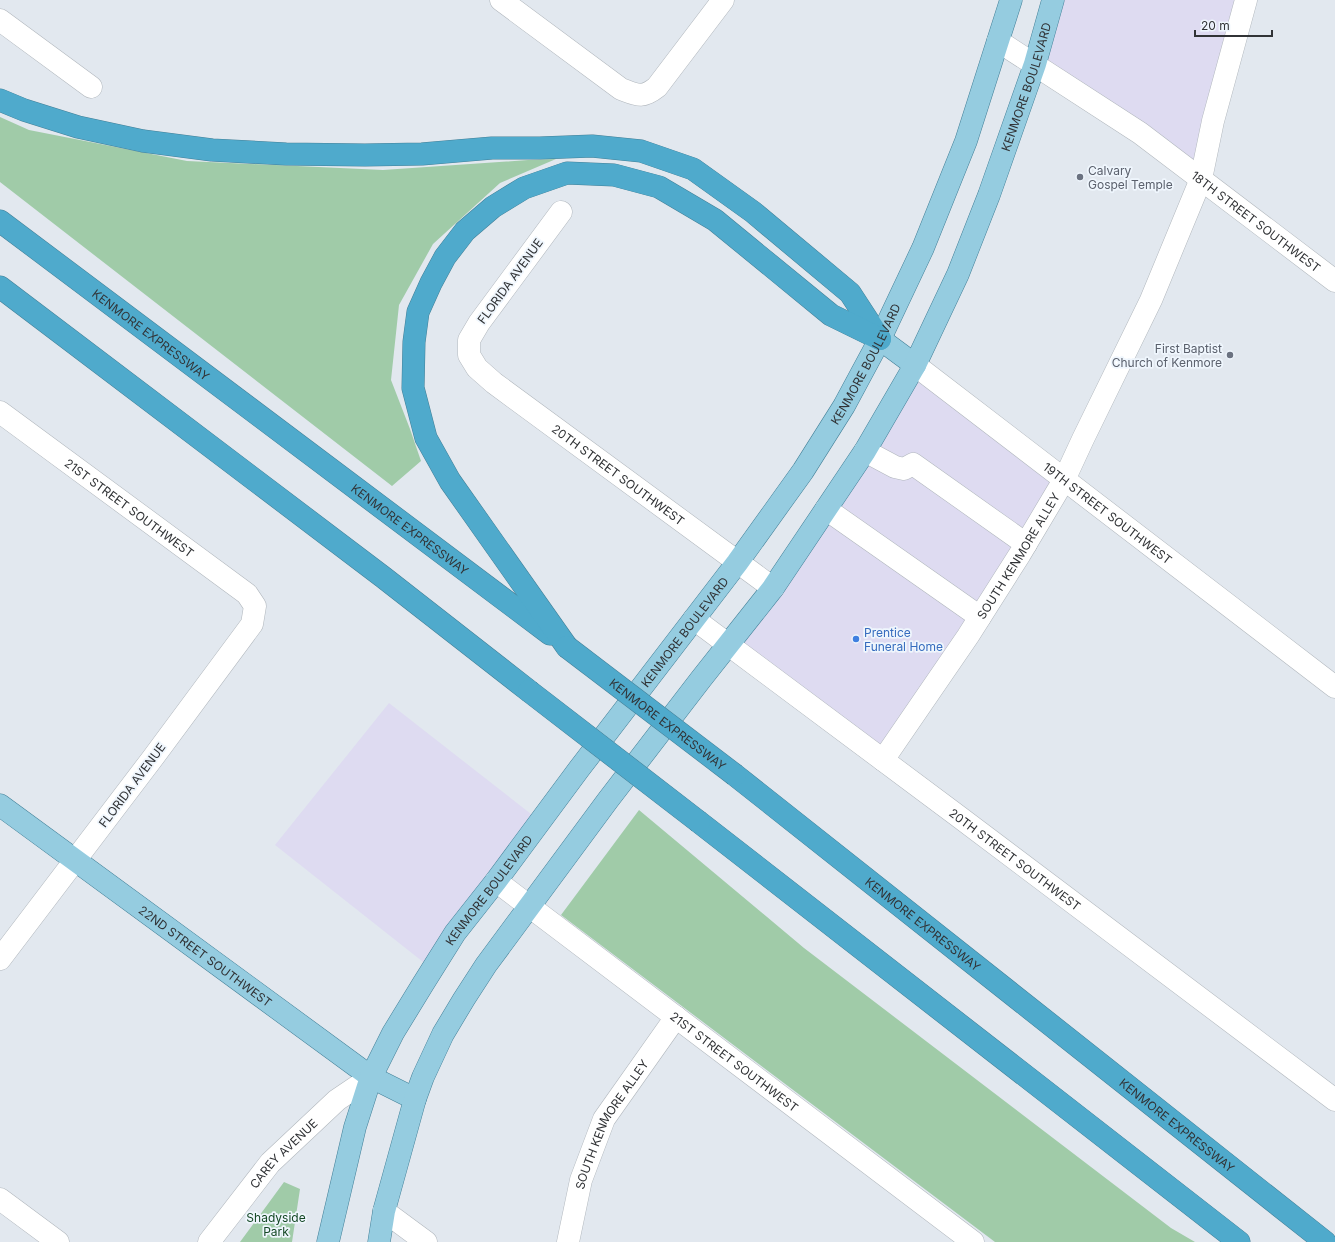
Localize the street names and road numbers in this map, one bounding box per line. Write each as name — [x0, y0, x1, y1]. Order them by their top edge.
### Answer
street label: KENMORE BOULEVARD — [997, 21, 1054, 153]
street label: 18TH STREET SOUTHWEST — [1189, 167, 1324, 275]
street label: FLORIDA AVENUE — [474, 235, 546, 327]
street label: KENMORE EXPRESSWAY — [90, 286, 213, 383]
street label: KENMORE BOULEVARD — [827, 301, 903, 427]
street label: 20TH STREET SOUTHWEST — [549, 421, 688, 528]
street label: 21ST STREET SOUTHWEST — [62, 455, 197, 560]
street label: 19TH STREET SOUTHWEST — [1041, 459, 1175, 567]
street label: KENMORE EXPRESSWAY — [349, 480, 472, 578]
street label: SOUTH KENMORE ALLEY — [973, 490, 1062, 622]
street label: KENMORE BOULEVARD — [637, 574, 731, 690]
street label: KENMORE EXPRESSWAY — [607, 675, 729, 773]
street label: FLORIDA AVENUE — [95, 740, 169, 830]
street label: 20TH STREET SOUTHWEST — [946, 805, 1084, 914]
street label: KENMORE BOULEVARD — [442, 832, 535, 948]
street label: KENMORE EXPRESSWAY — [863, 874, 984, 974]
street label: 22ND STREET SOUTHWEST — [136, 902, 275, 1010]
street label: 21ST STREET SOUTHWEST — [667, 1008, 802, 1115]
street label: SOUTH KENMORE ALLEY — [572, 1056, 651, 1191]
street label: KENMORE EXPRESSWAY — [1117, 1075, 1238, 1175]
street label: CAREY AVENUE — [246, 1115, 320, 1191]

